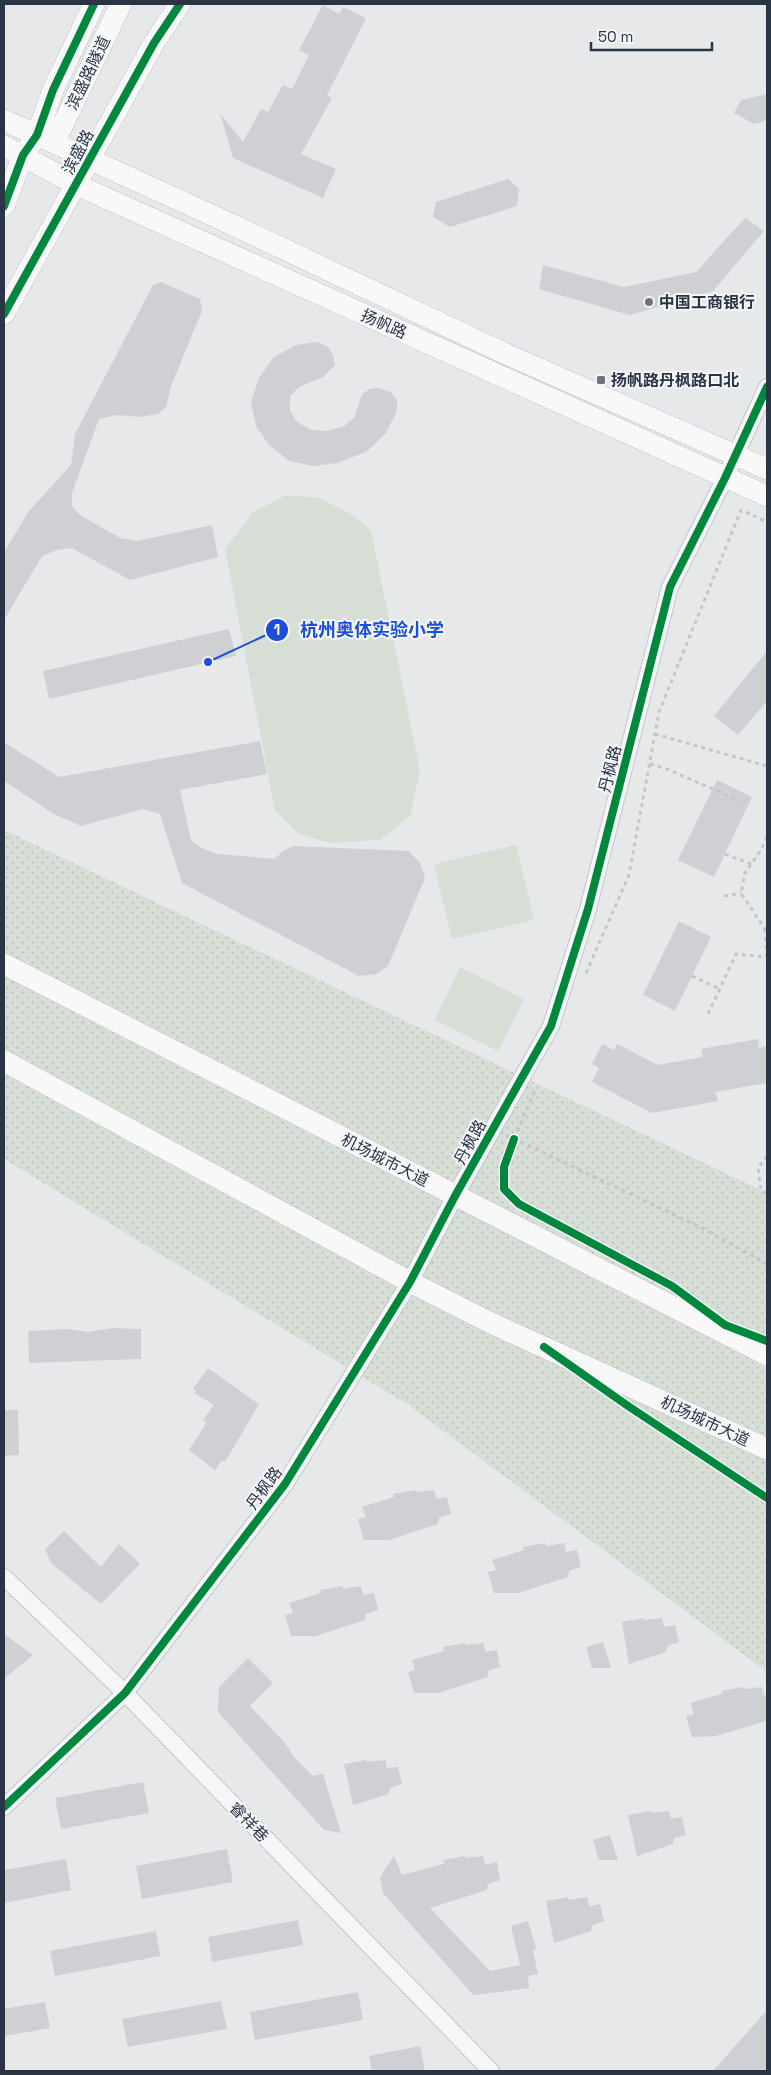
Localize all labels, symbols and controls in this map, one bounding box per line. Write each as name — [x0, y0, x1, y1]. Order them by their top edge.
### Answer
scale bar — [591, 20, 712, 52]
text: 50 m — [598, 27, 633, 46]
street label: 滨盛路隧道 — [61, 32, 115, 114]
street label: 滨盛路 — [57, 126, 99, 178]
place label: 中国工商银行 — [659, 292, 755, 313]
marker: 中国工商银行 — [643, 296, 655, 308]
street label: 扬帆路 — [358, 305, 410, 343]
place label: 扬帆路丹枫路口北 — [611, 370, 739, 391]
marker: 扬帆路丹枫路口北 — [595, 374, 607, 386]
callout: 杭州奥体实验小学 — [265, 614, 454, 647]
text: 杭州奥体实验小学 — [300, 618, 444, 641]
text: 1 — [274, 620, 280, 639]
street label: 丹枫路 — [594, 743, 626, 795]
street label: 丹枫路 — [449, 1116, 491, 1168]
street label: 机场城市大道 — [337, 1129, 433, 1191]
street label: 机场城市大道 — [657, 1391, 753, 1451]
street label: 丹枫路 — [241, 1462, 287, 1514]
street label: 睿祥巷 — [225, 1797, 273, 1847]

